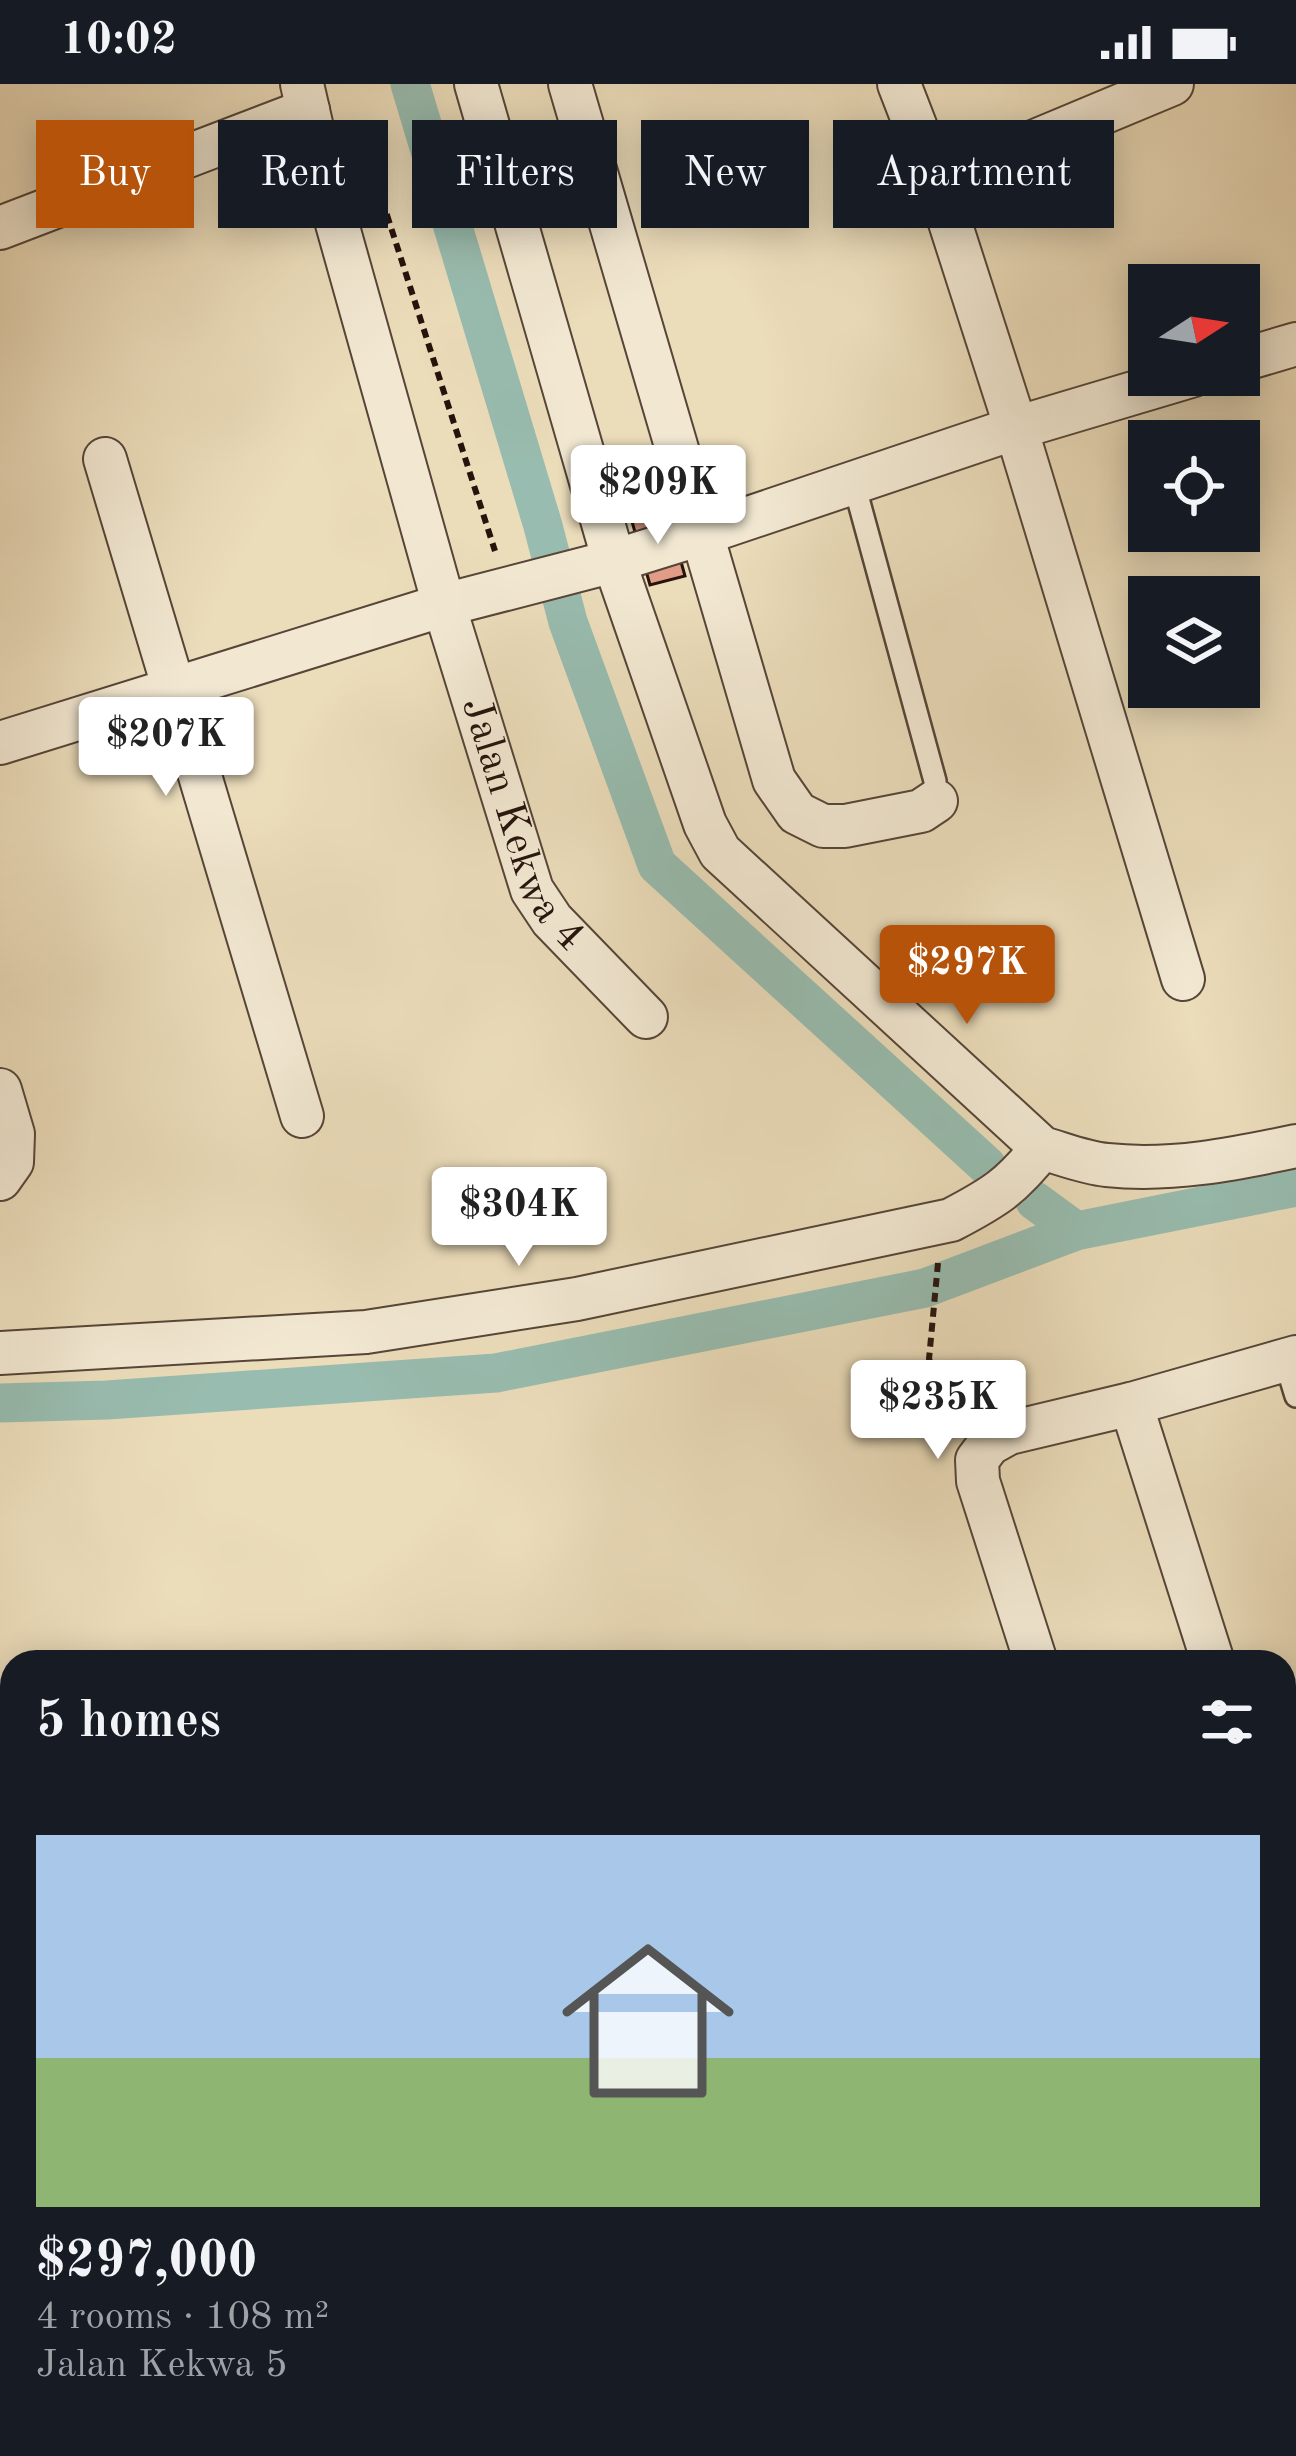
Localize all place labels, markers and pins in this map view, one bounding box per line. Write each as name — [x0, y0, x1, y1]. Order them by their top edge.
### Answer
pin: $209K — [574, 445, 742, 547]
pin: $207K — [82, 697, 250, 799]
pin: $297K — [883, 925, 1051, 1027]
pin: $304K — [435, 1167, 603, 1269]
pin: $235K — [854, 1360, 1022, 1462]

